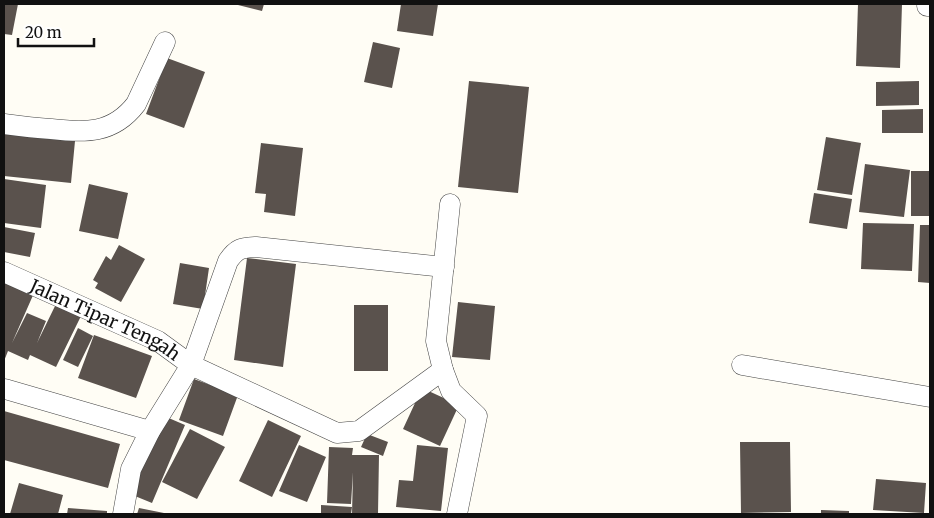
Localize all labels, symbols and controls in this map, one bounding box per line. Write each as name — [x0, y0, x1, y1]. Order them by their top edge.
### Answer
scale bar — [18, 15, 94, 47]
text: 20 m — [25, 23, 62, 42]
street label: Jalan Tipar Tengah — [26, 273, 185, 365]

